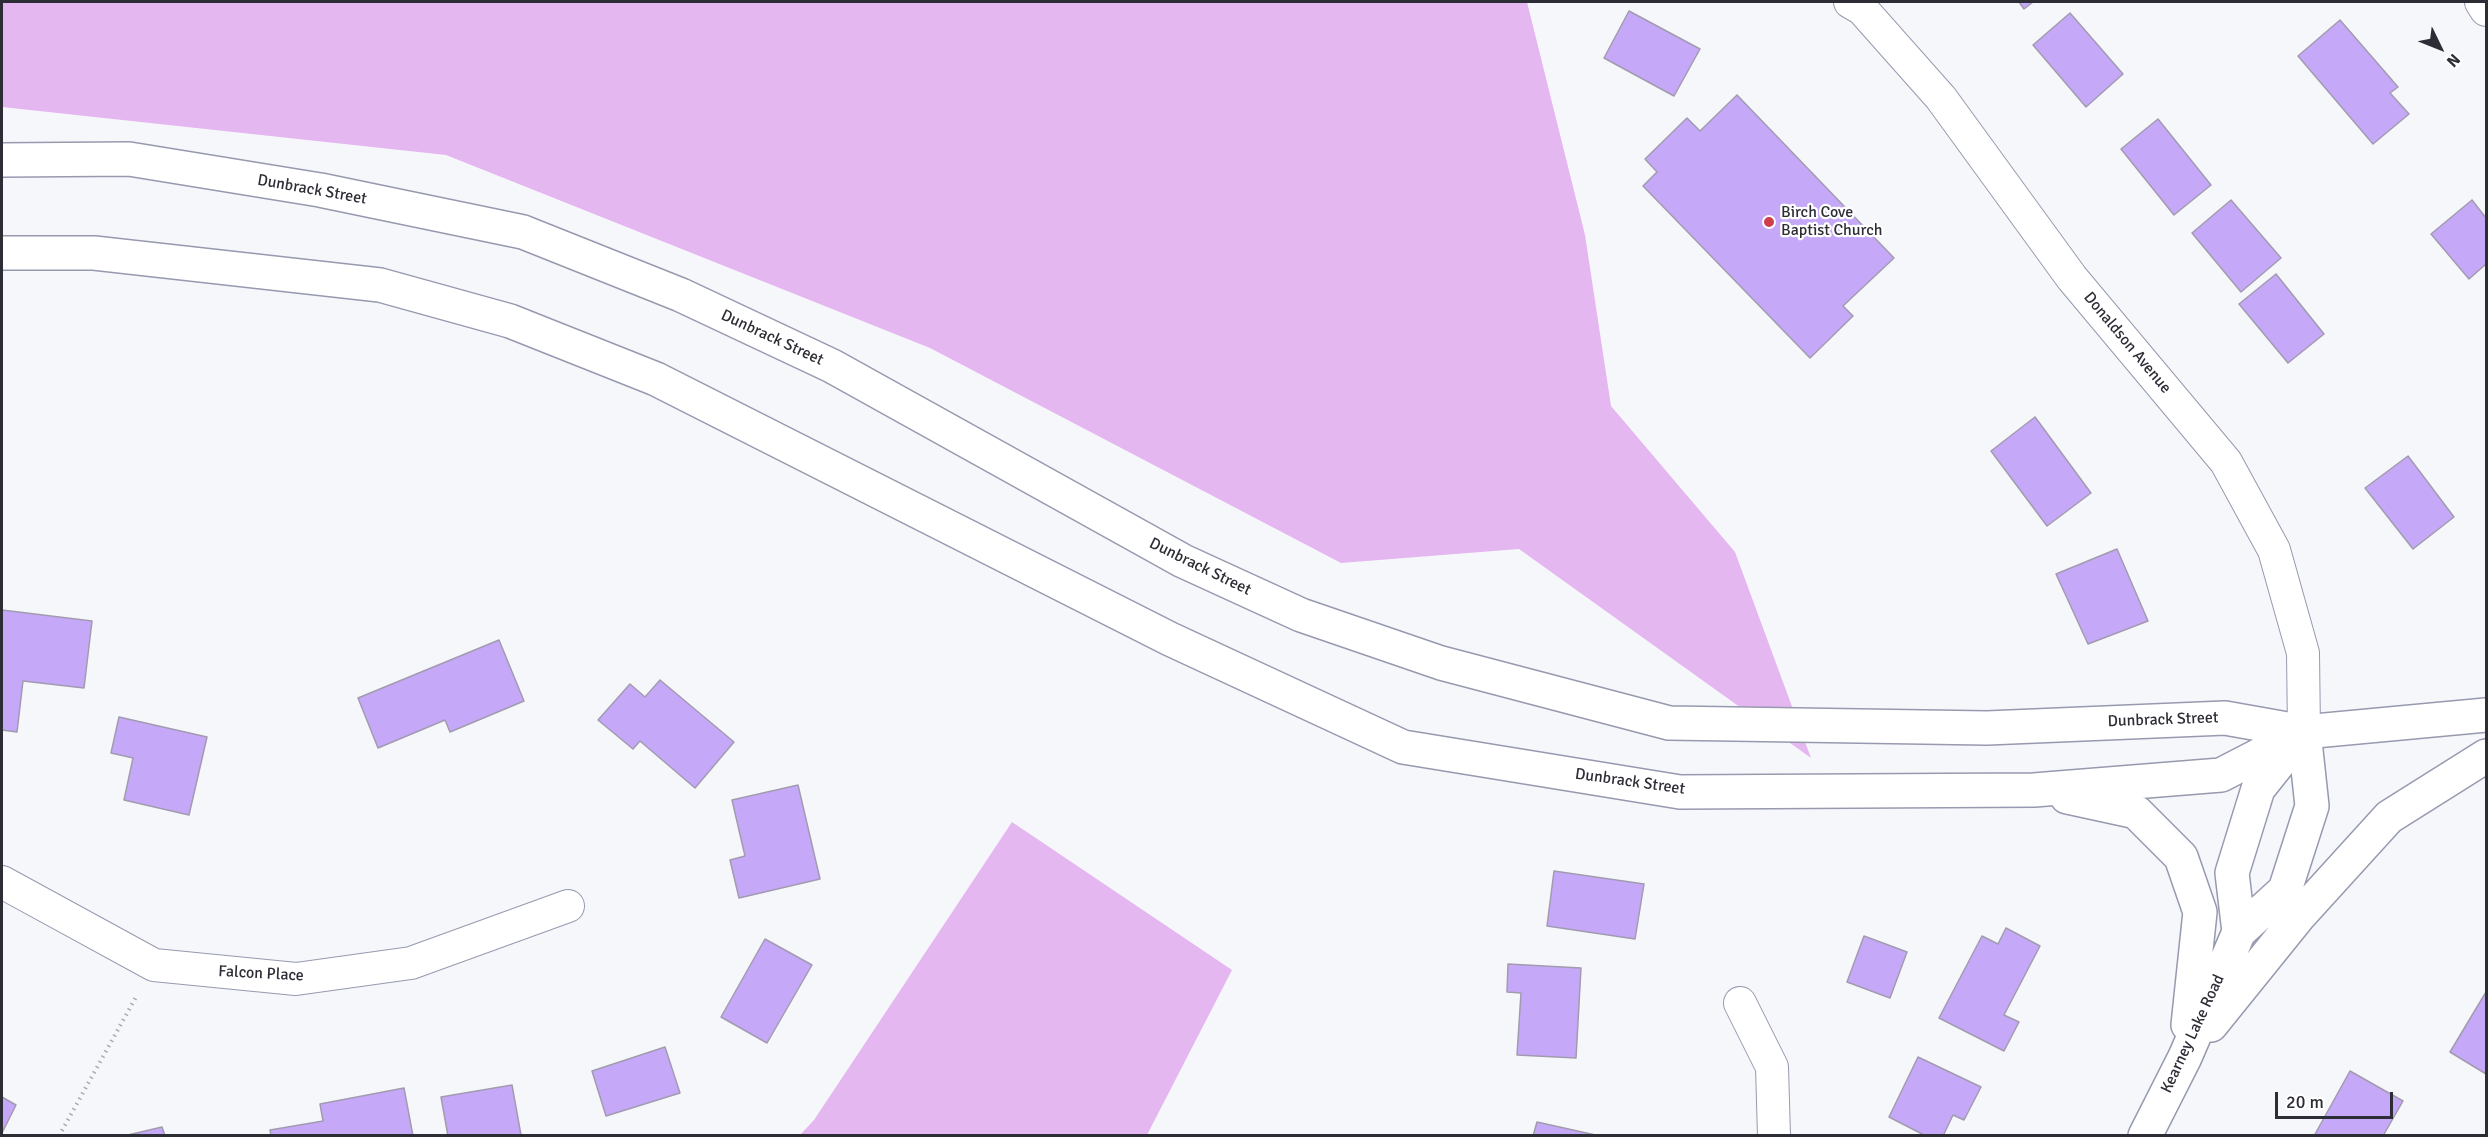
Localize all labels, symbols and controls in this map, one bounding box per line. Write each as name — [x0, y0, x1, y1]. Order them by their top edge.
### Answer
north arrow — [2410, 18, 2470, 78]
text: N — [2442, 49, 2464, 71]
street label: Dunbrack Street — [256, 171, 368, 209]
place label: Birch Cove Baptist Church — [1781, 203, 1882, 241]
marker: Birch Cove Baptist Church — [1762, 215, 1776, 229]
street label: Donaldson Avenue — [2079, 288, 2175, 398]
street label: Dunbrack Street — [718, 306, 826, 370]
street label: Dunbrack Street — [1146, 534, 1254, 600]
street label: Dunbrack Street — [2107, 708, 2219, 732]
street label: Dunbrack Street — [1574, 765, 1686, 799]
street label: Falcon Place — [218, 962, 304, 986]
street label: Kearney Lake Road — [2157, 972, 2229, 1096]
scale bar — [2278, 1080, 2396, 1118]
text: 20 m — [2286, 1091, 2324, 1113]

